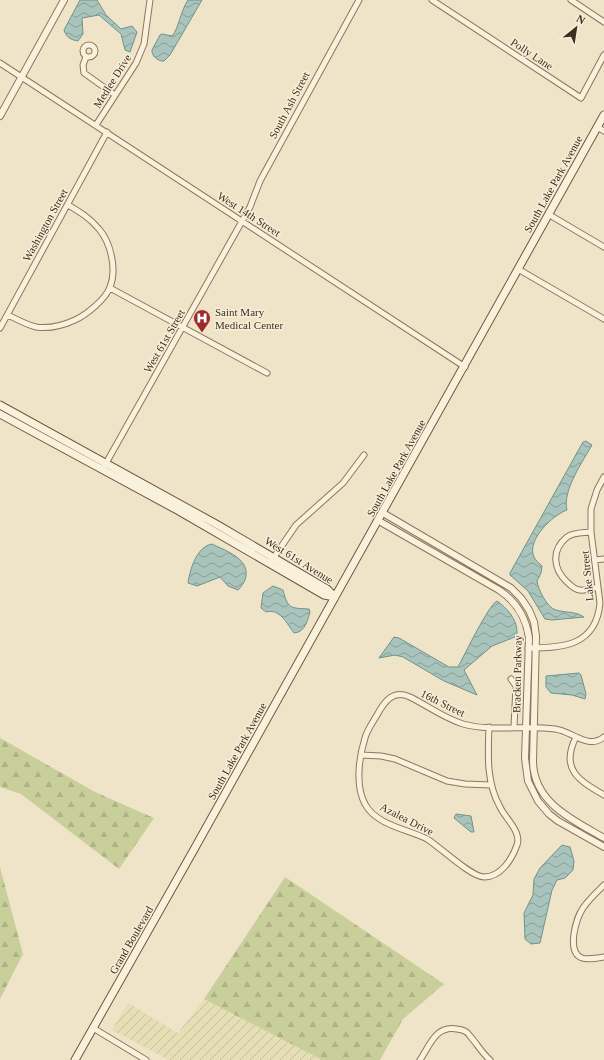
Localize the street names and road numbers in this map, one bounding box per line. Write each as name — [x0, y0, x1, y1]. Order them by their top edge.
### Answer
street label: Polly Lane — [509, 36, 555, 72]
street label: Medlee Drive — [91, 52, 133, 110]
street label: South Ash Street — [266, 70, 312, 140]
street label: South Lake Park Avenue — [521, 133, 585, 235]
street label: Washington Street — [20, 187, 70, 263]
street label: West 14th Street — [215, 189, 283, 239]
street label: West 61st Street — [141, 307, 187, 375]
street label: South Lake Park Avenue — [364, 417, 428, 519]
street label: West 61st Avenue — [263, 534, 335, 586]
street label: Lake Street — [578, 550, 596, 602]
street label: Bracken Parkway — [510, 634, 524, 713]
street label: 16th Street — [419, 687, 467, 719]
street label: South Lake Park Avenue — [205, 700, 269, 802]
street label: Azalea Drive — [378, 800, 436, 838]
street label: Grand Boulevard — [107, 904, 155, 976]

